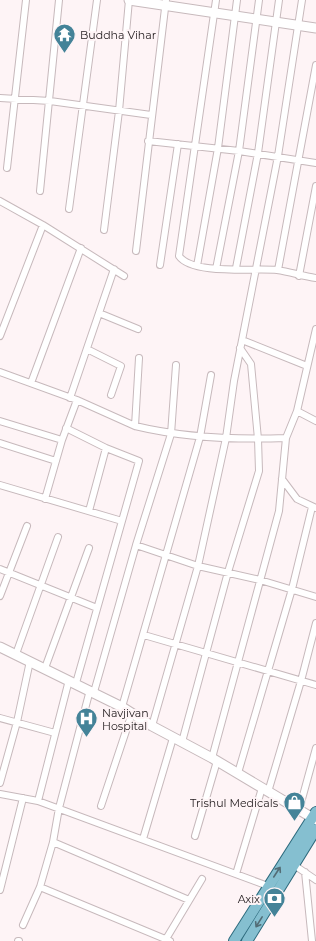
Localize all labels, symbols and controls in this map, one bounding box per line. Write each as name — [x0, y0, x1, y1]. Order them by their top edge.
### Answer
temple icon: Buddha Vihar — [52, 22, 78, 55]
place label: Buddha Vihar — [80, 28, 156, 42]
hospital icon: Navjivan Hospital — [74, 706, 100, 739]
place label: Navjivan Hospital — [102, 706, 149, 733]
shop icon: Trishul Medicals — [281, 790, 307, 823]
place label: Trishul Medicals — [190, 796, 279, 810]
one-way arrow — [273, 867, 281, 878]
bank icon: Axix — [262, 886, 288, 919]
place label: Axix — [238, 892, 260, 906]
one-way arrow — [254, 916, 262, 928]

